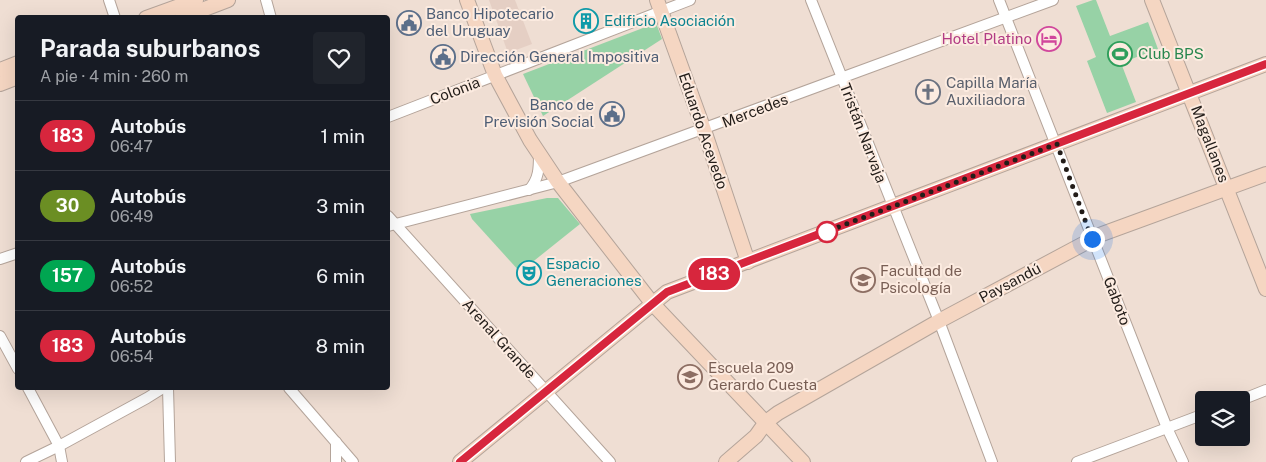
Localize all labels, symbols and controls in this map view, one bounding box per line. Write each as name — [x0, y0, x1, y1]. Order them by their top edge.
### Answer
place label: Banco Hipotecario del Uruguay — [426, 5, 554, 39]
building icon: Edificio Asociación — [573, 8, 599, 34]
public building icon: Banco Hipotecario del Uruguay — [396, 10, 422, 36]
place label: Edificio Asociación — [604, 12, 735, 29]
hotel icon: Hotel Platino — [1036, 26, 1062, 52]
place label: Hotel Platino — [941, 30, 1032, 47]
button: heart — [313, 32, 365, 84]
text: Parada suburbanos — [40, 34, 260, 62]
sports icon: Club BPS — [1107, 41, 1133, 67]
public building icon: Dirección General Impositiva — [430, 44, 456, 70]
place label: Club BPS — [1138, 45, 1204, 62]
place label: Dirección General Impositiva — [460, 48, 659, 65]
text: A pie · 4 min · 260 m — [40, 67, 188, 86]
street label: Eduardo Acevedo — [676, 70, 731, 191]
street label: Colonia — [427, 73, 482, 108]
place label: Capilla María Auxiliadora — [946, 74, 1037, 108]
church icon: Capilla María Auxiliadora — [915, 79, 941, 105]
street label: Tristán Narvaja — [837, 81, 890, 185]
street label: Mercedes — [720, 90, 790, 131]
place label: Banco de Previsión Social — [484, 96, 594, 130]
public building icon: Banco de Previsión Social — [599, 101, 625, 127]
street label: Magallanes — [1188, 103, 1233, 185]
text: Autobús — [110, 115, 186, 137]
text: 183 — [52, 125, 83, 146]
text: 1 min — [320, 125, 365, 147]
text: 06:47 — [110, 137, 153, 156]
text: Autobús — [110, 185, 186, 207]
text: 30 — [56, 195, 79, 216]
text: 3 min — [316, 195, 365, 217]
text: 06:49 — [110, 207, 153, 226]
unlabelled marker — [816, 221, 838, 243]
your location — [1080, 227, 1105, 252]
text: Autobús — [110, 255, 186, 277]
place label: Espacio Generaciones — [546, 255, 641, 289]
line badge: 183 — [685, 258, 743, 290]
street label: Paysandú — [976, 259, 1044, 306]
theatre icon: Espacio Generaciones — [516, 260, 542, 286]
place label: Facultad de Psicología — [880, 262, 962, 296]
text: 183 — [698, 263, 730, 284]
text: 157 — [52, 265, 83, 286]
text: 6 min — [316, 265, 365, 287]
school or university icon: Facultad de Psicología — [850, 267, 876, 293]
street label: Gaboto — [1100, 274, 1134, 327]
text: 06:52 — [110, 277, 153, 296]
street label: Arenal Grande — [459, 295, 539, 382]
text: Autobús — [110, 325, 186, 347]
text: 183 — [52, 335, 83, 356]
text: 8 min — [316, 335, 365, 357]
text: 06:54 — [110, 347, 154, 366]
place label: Escuela 209 Gerardo Cuesta — [708, 359, 817, 393]
school or university icon: Escuela 209 Gerardo Cuesta — [677, 364, 703, 390]
map controls — [1195, 391, 1250, 446]
button: layers — [1195, 391, 1250, 446]

